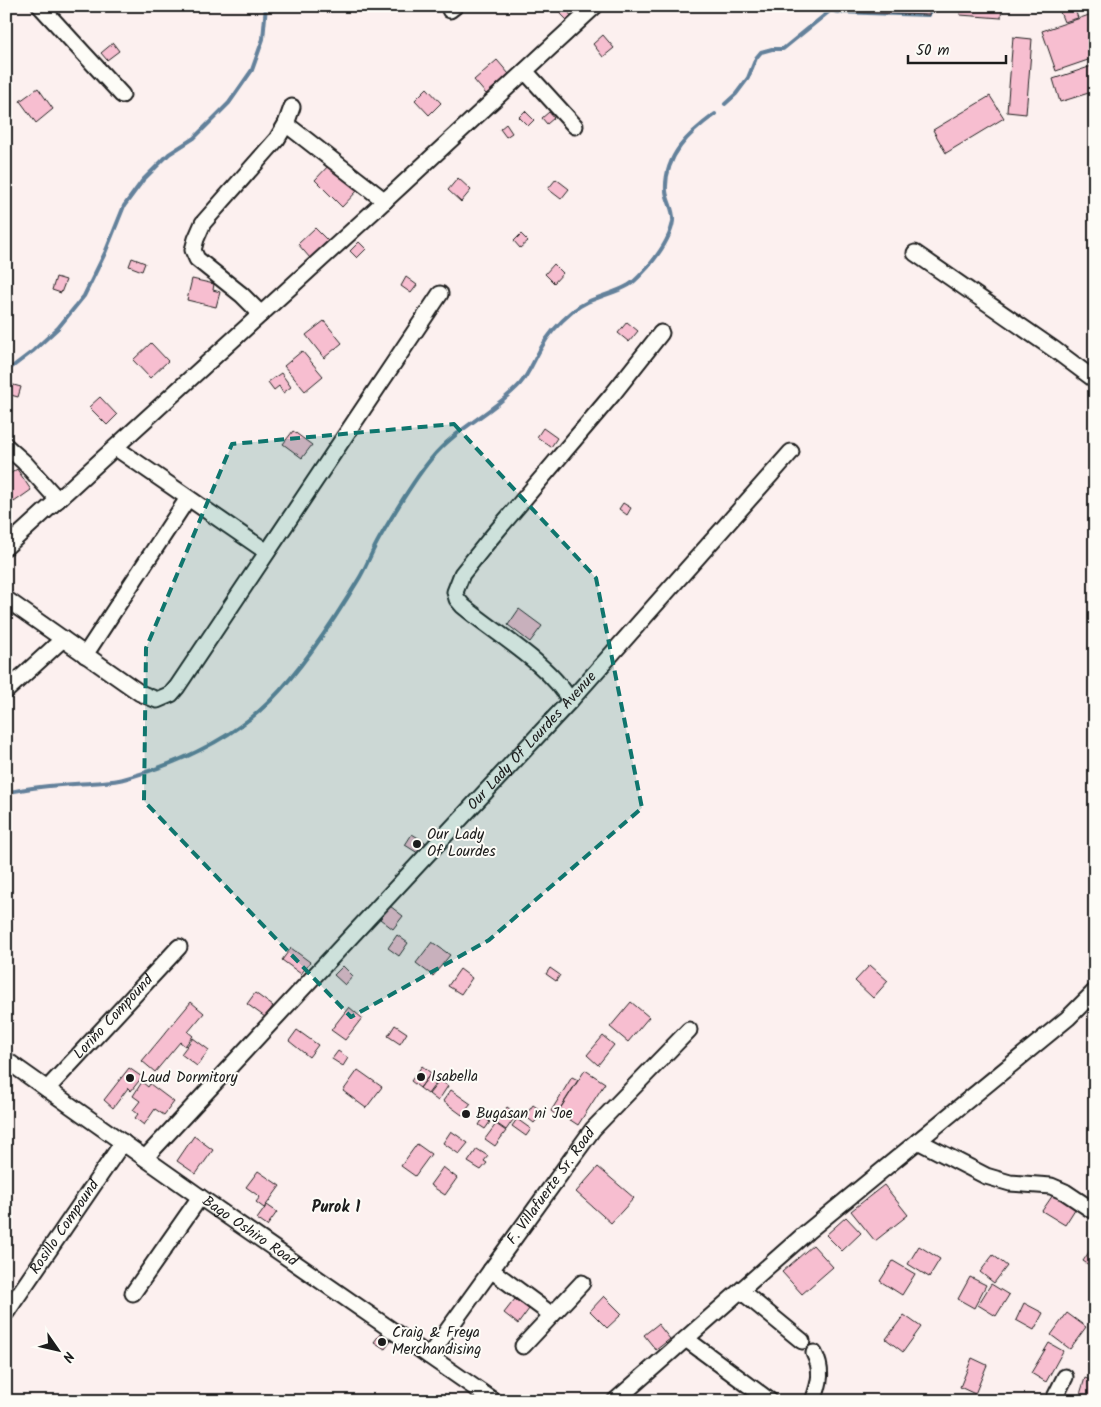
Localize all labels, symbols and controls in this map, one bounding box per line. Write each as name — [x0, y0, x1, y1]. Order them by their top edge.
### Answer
scale bar — [908, 32, 1006, 64]
text: 50 m — [916, 39, 950, 63]
street label: Our Lady Of Lourdes Avenue — [462, 666, 603, 816]
place label: Our Lady Of Lourdes — [427, 823, 496, 864]
marker: Our Lady Of Lourdes — [411, 838, 423, 850]
street label: Loriño Compound — [68, 969, 160, 1065]
place label: Isabella — [431, 1065, 478, 1089]
place label: Laud Dormitory — [140, 1066, 238, 1090]
marker: Isabella — [415, 1071, 427, 1083]
marker: Laud Dormitory — [124, 1072, 136, 1084]
place label: Bugasan ni Joe — [476, 1102, 573, 1126]
marker: Bugasan ni Joe — [460, 1108, 472, 1120]
street label: F. Villafuerte Sr. Road — [501, 1123, 602, 1250]
street label: Rosillo Compound — [24, 1175, 106, 1279]
street label: Bago Oshiro Road — [197, 1190, 303, 1273]
district label: Purok 1 — [312, 1195, 360, 1220]
place label: Craig & Freya Merchandising — [392, 1321, 481, 1362]
north arrow — [32, 1324, 82, 1374]
marker: Craig & Freya Merchandising — [376, 1336, 388, 1348]
text: N — [56, 1347, 80, 1367]

